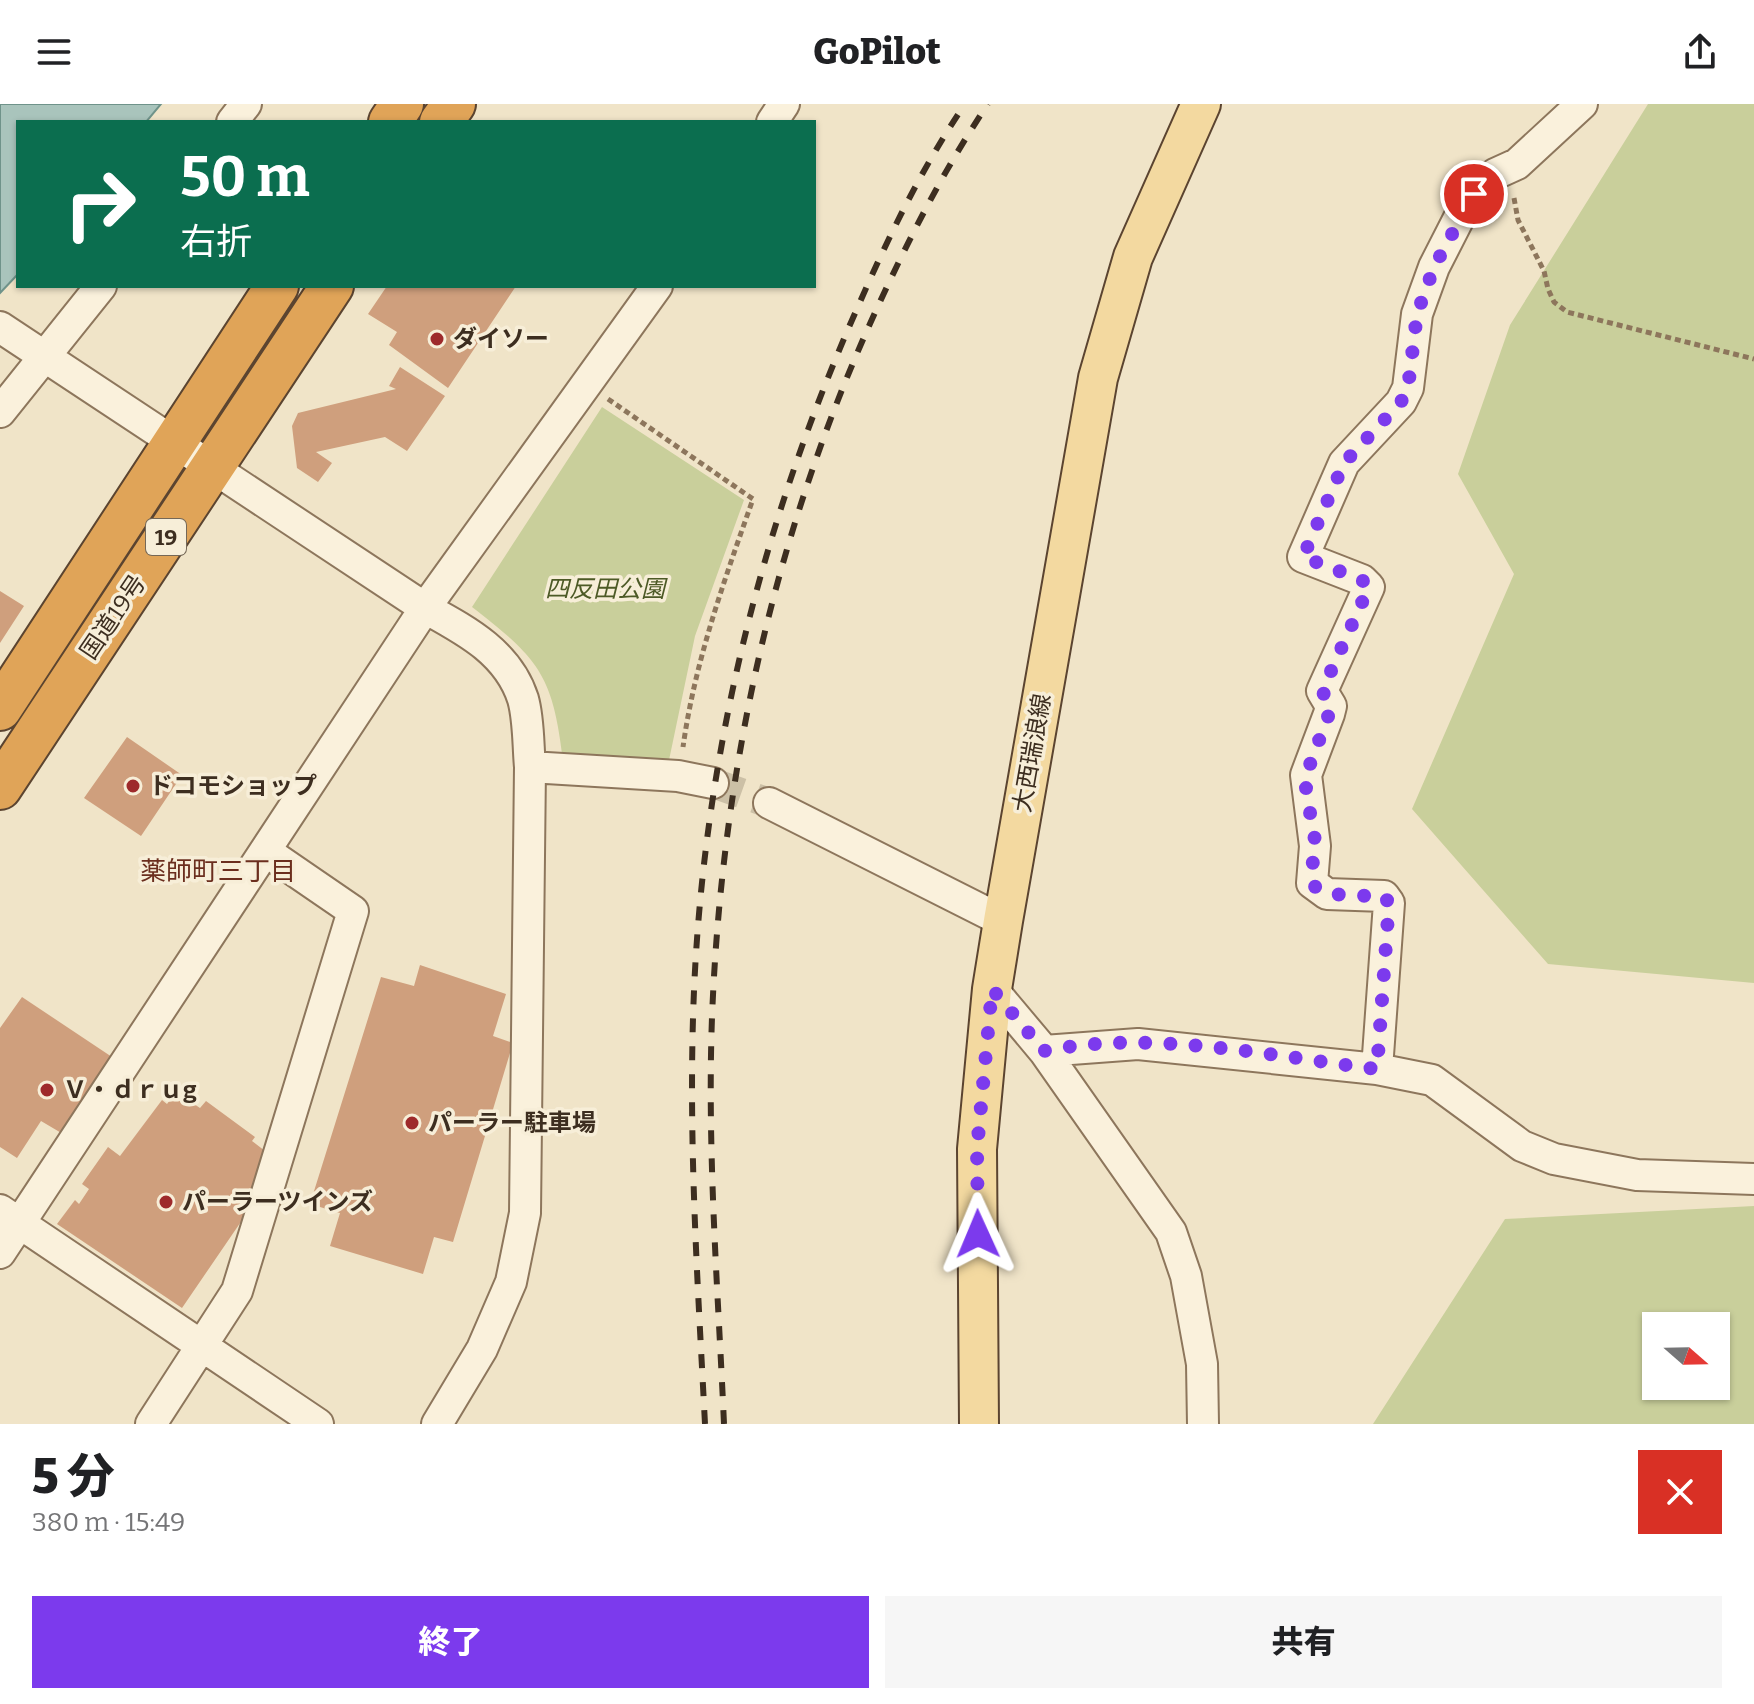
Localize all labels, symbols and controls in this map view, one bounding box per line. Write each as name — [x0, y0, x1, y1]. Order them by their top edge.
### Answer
icon: menu — [32, 30, 76, 74]
text: GoPilot — [813, 30, 941, 74]
icon: share — [1678, 30, 1722, 74]
text: 50 m — [180, 144, 310, 211]
icon: right — [48, 152, 152, 256]
pin — [1440, 160, 1508, 228]
icon: arrive — [1452, 172, 1496, 216]
text: 右折 — [180, 220, 252, 264]
place label: ダイソー — [453, 325, 549, 353]
marker: ダイソー — [428, 330, 446, 348]
road number: 19 — [146, 519, 186, 555]
street label: 国道19号 — [75, 569, 151, 665]
park label: 四反田公園 — [545, 575, 668, 603]
street label: 大西瑞浪線 — [1008, 691, 1056, 815]
place label: ドコモショップ — [149, 772, 317, 800]
marker: ドコモショップ — [124, 777, 142, 795]
district label: 薬師町三丁目 — [140, 856, 296, 887]
place label: Ｖ・ｄｒｕg — [63, 1076, 197, 1104]
marker: Ｖ・ｄｒｕg — [38, 1081, 56, 1099]
place label: パーラー駐車場 — [428, 1109, 596, 1137]
marker: パーラー駐車場 — [403, 1114, 421, 1132]
place label: パーラーツインズ — [182, 1188, 373, 1216]
position arrow — [936, 1192, 1020, 1276]
marker: パーラーツインズ — [157, 1193, 175, 1211]
north arrow — [1642, 1312, 1730, 1400]
map controls — [1642, 1312, 1730, 1400]
text: 5 分 — [32, 1448, 115, 1506]
button: close — [1638, 1450, 1722, 1534]
text: 380 m · 15:49 — [32, 1507, 185, 1538]
button: 終了 — [32, 1596, 869, 1688]
button: 共有 — [885, 1596, 1722, 1688]

